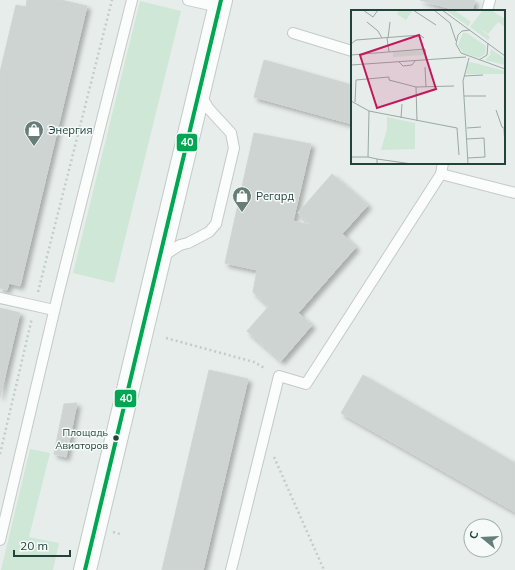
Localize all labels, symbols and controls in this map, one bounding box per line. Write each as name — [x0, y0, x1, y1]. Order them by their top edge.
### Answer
inset map — [351, 10, 505, 164]
shop icon: Энергия — [23, 119, 45, 147]
place label: Энергия — [48, 123, 92, 137]
line badge: 40 — [176, 133, 198, 152]
text: 40 — [180, 135, 194, 149]
shop icon: Регард — [231, 185, 253, 213]
place label: Регард — [256, 189, 294, 203]
line badge: 40 — [114, 389, 137, 408]
text: 40 — [119, 391, 133, 405]
place label: Площадь Авиаторов — [55, 426, 109, 452]
marker: Площадь Авиаторов — [111, 433, 121, 443]
north arrow — [463, 518, 503, 558]
text: С — [466, 529, 481, 541]
scale bar — [14, 532, 70, 558]
text: 20 m — [20, 538, 48, 553]

